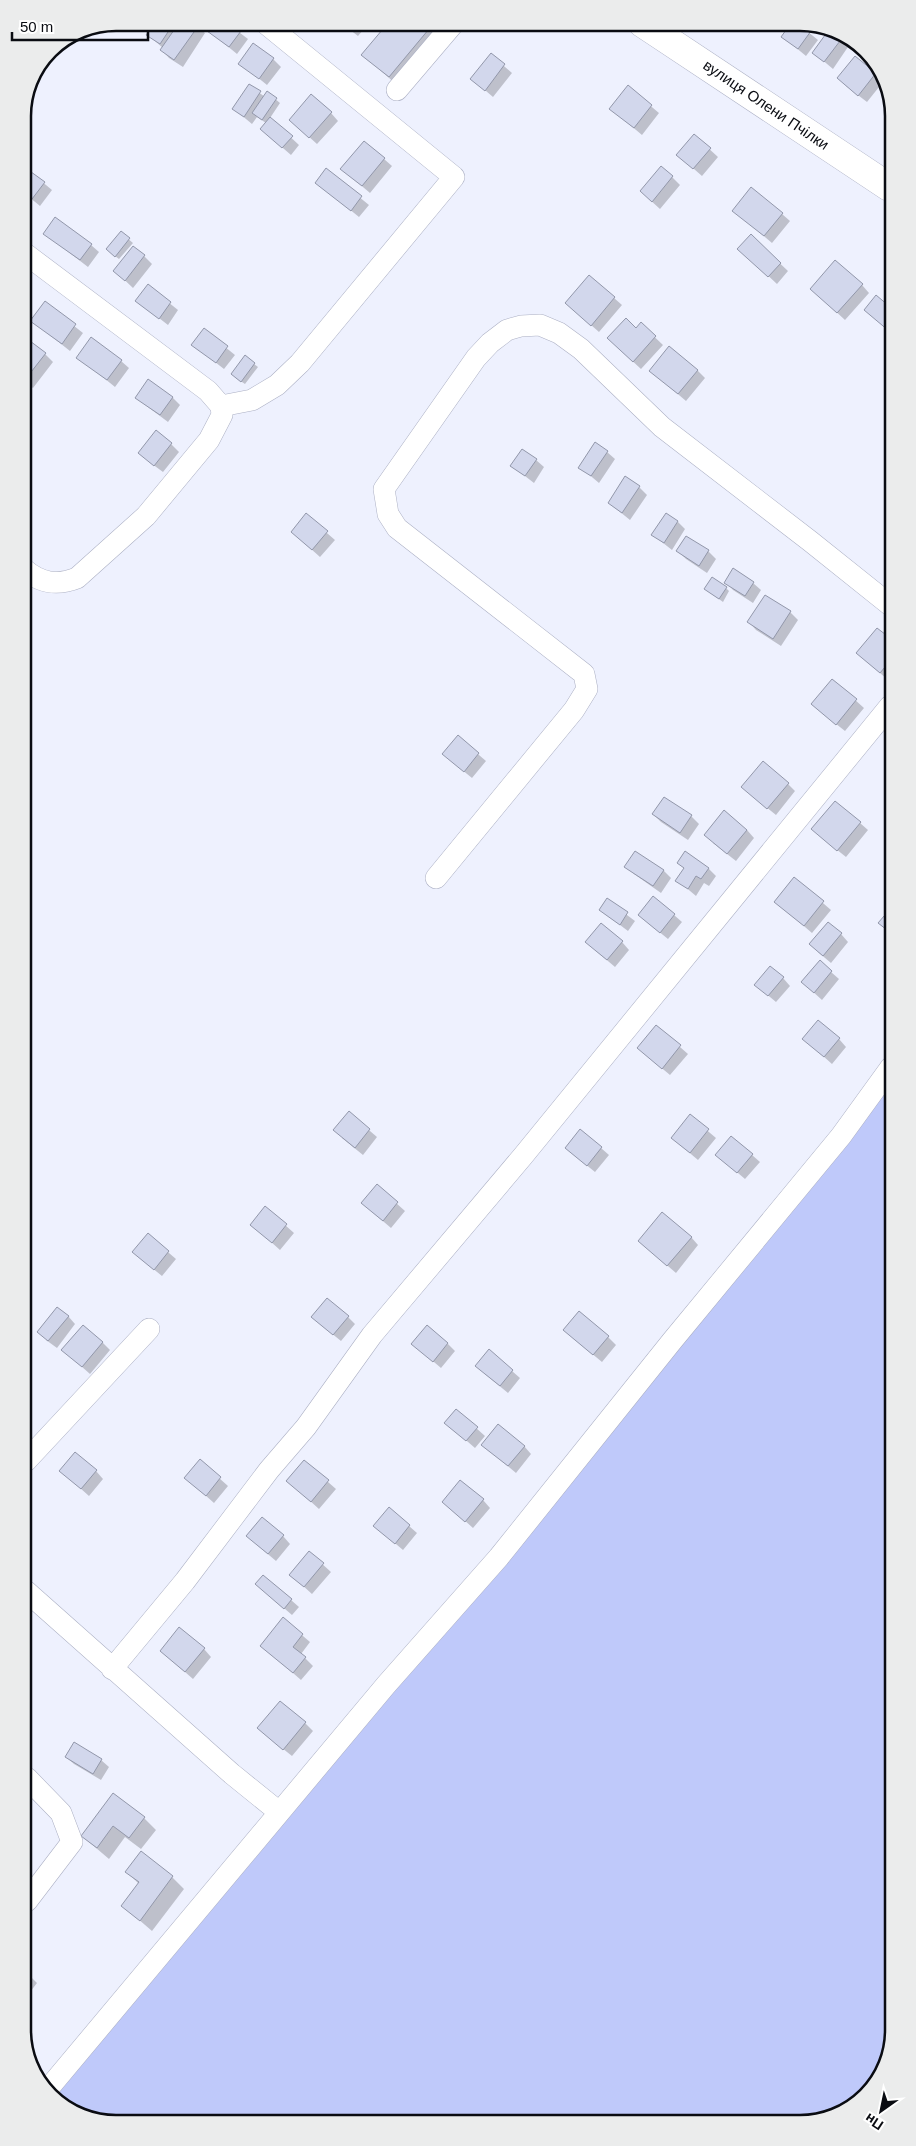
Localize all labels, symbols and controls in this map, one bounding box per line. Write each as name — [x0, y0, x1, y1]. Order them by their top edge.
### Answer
scale bar — [12, 10, 149, 42]
text: 50 m — [20, 18, 53, 35]
street label: вулиця Олени Пчілки — [700, 56, 832, 153]
north arrow — [856, 2086, 906, 2136]
text: Пн — [862, 2110, 886, 2134]

